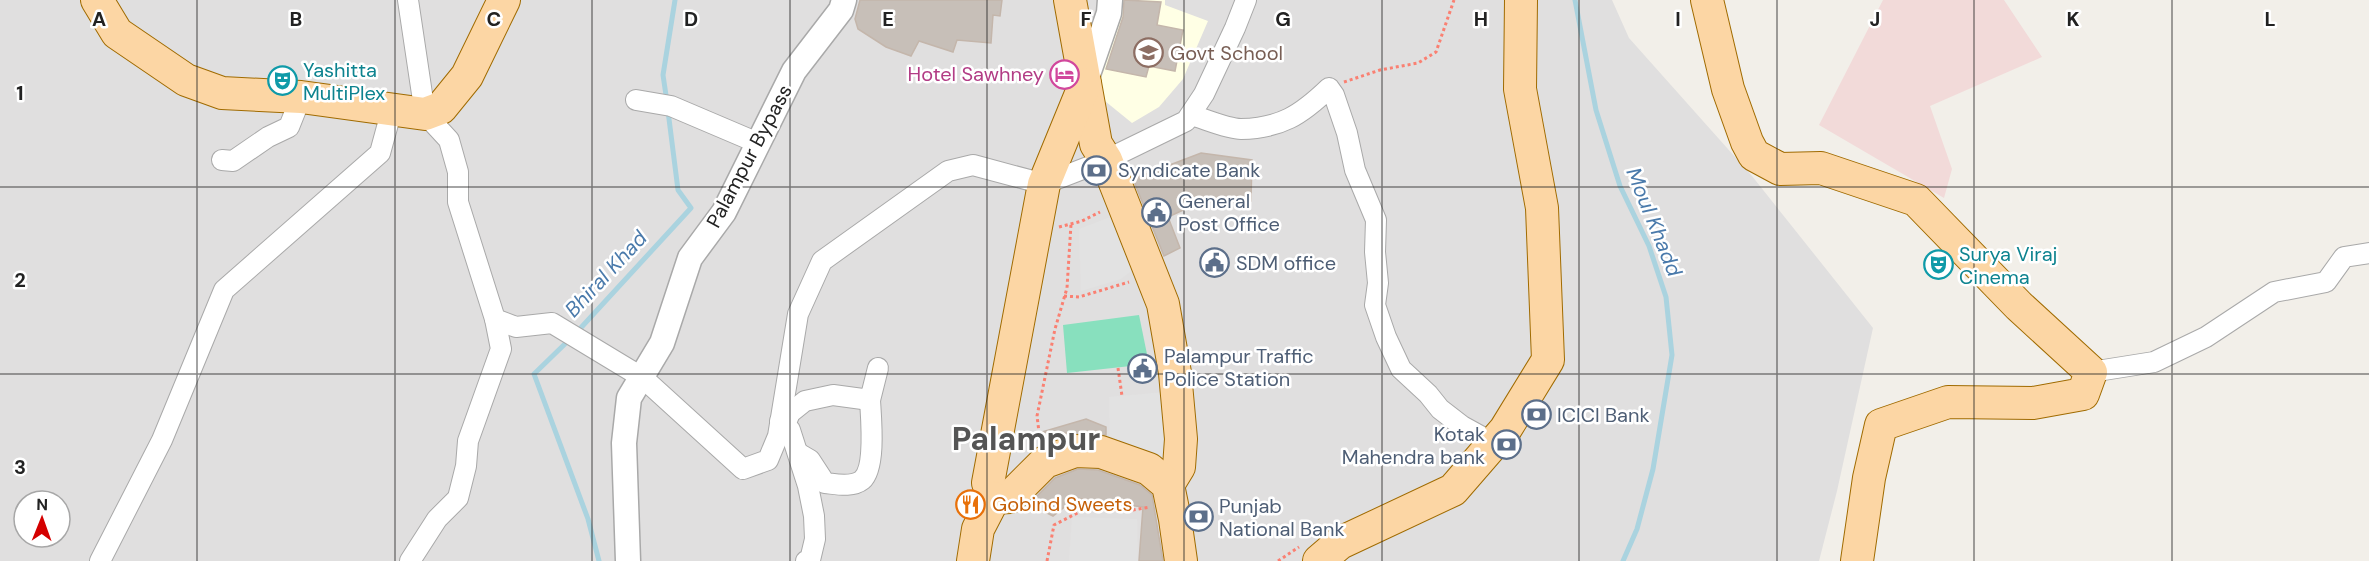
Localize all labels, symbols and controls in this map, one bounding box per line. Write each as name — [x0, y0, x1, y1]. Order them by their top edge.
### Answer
text: A — [92, 6, 106, 32]
text: B — [290, 6, 302, 32]
text: C — [487, 6, 501, 32]
text: D — [684, 6, 698, 32]
text: E — [882, 6, 894, 32]
text: F — [1080, 6, 1092, 32]
text: G — [1275, 6, 1291, 32]
text: H — [1474, 6, 1488, 32]
text: I — [1675, 6, 1681, 32]
text: J — [1870, 6, 1880, 32]
text: K — [2066, 6, 2080, 32]
text: L — [2264, 6, 2276, 32]
school or university icon: Govt School — [1133, 37, 1165, 69]
place label: Govt School — [1170, 40, 1283, 66]
place label: Yashitta MultiPlex — [303, 57, 385, 106]
hotel icon: Hotel Sawhney — [1049, 58, 1081, 90]
place label: Hotel Sawhney — [908, 61, 1044, 87]
theatre icon: Yashitta MultiPlex — [266, 65, 298, 97]
text: 1 — [16, 80, 24, 106]
street label: Palampur Bypass — [700, 80, 798, 232]
bank icon: Syndicate Bank — [1081, 154, 1113, 186]
place label: Syndicate Bank — [1118, 157, 1260, 183]
water label: Moul Khadd — [1619, 163, 1689, 281]
place label: General Post Office — [1178, 188, 1280, 237]
public building icon: General Post Office — [1141, 196, 1173, 228]
water label: Bhiral Khad — [559, 224, 654, 323]
place label: Surya Viraj Cinema — [1959, 241, 2057, 290]
public building icon: SDM office — [1199, 247, 1231, 279]
theatre icon: Surya Viraj Cinema — [1922, 249, 1954, 281]
place label: SDM office — [1236, 250, 1336, 276]
text: 2 — [14, 267, 26, 293]
place label: Palampur Traffic Police Station — [1164, 343, 1314, 392]
public building icon: Palampur Traffic Police Station — [1127, 352, 1159, 384]
bank icon: ICICI Bank — [1520, 399, 1552, 431]
place label: ICICI Bank — [1557, 402, 1650, 428]
district label: Palampur — [952, 418, 1100, 460]
place label: Kotak Mahendra bank — [1342, 421, 1485, 470]
bank icon: Kotak Mahendra bank — [1490, 429, 1522, 461]
text: 3 — [14, 454, 26, 480]
restaurant icon: Gobind Sweets — [955, 488, 987, 520]
north arrow — [12, 489, 72, 549]
place label: Gobind Sweets — [992, 491, 1132, 517]
place label: Punjab National Bank — [1219, 493, 1345, 542]
text: N — [36, 494, 48, 515]
bank icon: Punjab National Bank — [1182, 501, 1214, 533]

